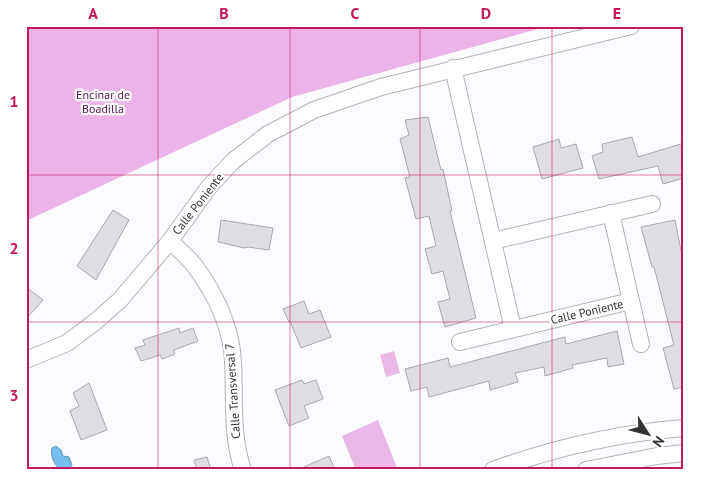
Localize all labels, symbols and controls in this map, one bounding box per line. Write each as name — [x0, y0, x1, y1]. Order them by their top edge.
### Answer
text: A — [88, 3, 98, 23]
text: B — [219, 3, 229, 23]
text: C — [351, 3, 360, 23]
text: D — [481, 3, 491, 23]
text: E — [613, 3, 621, 23]
park label: Encinar de Boadilla — [76, 87, 130, 116]
text: 1 — [9, 91, 19, 111]
street label: Calle Poniente — [169, 170, 226, 238]
text: 2 — [9, 238, 19, 258]
street label: Calle Poniente — [549, 296, 625, 327]
street label: Calle Transversal 7 — [222, 343, 243, 439]
text: 3 — [9, 385, 19, 405]
north arrow — [622, 408, 672, 458]
text: N — [649, 433, 669, 451]

